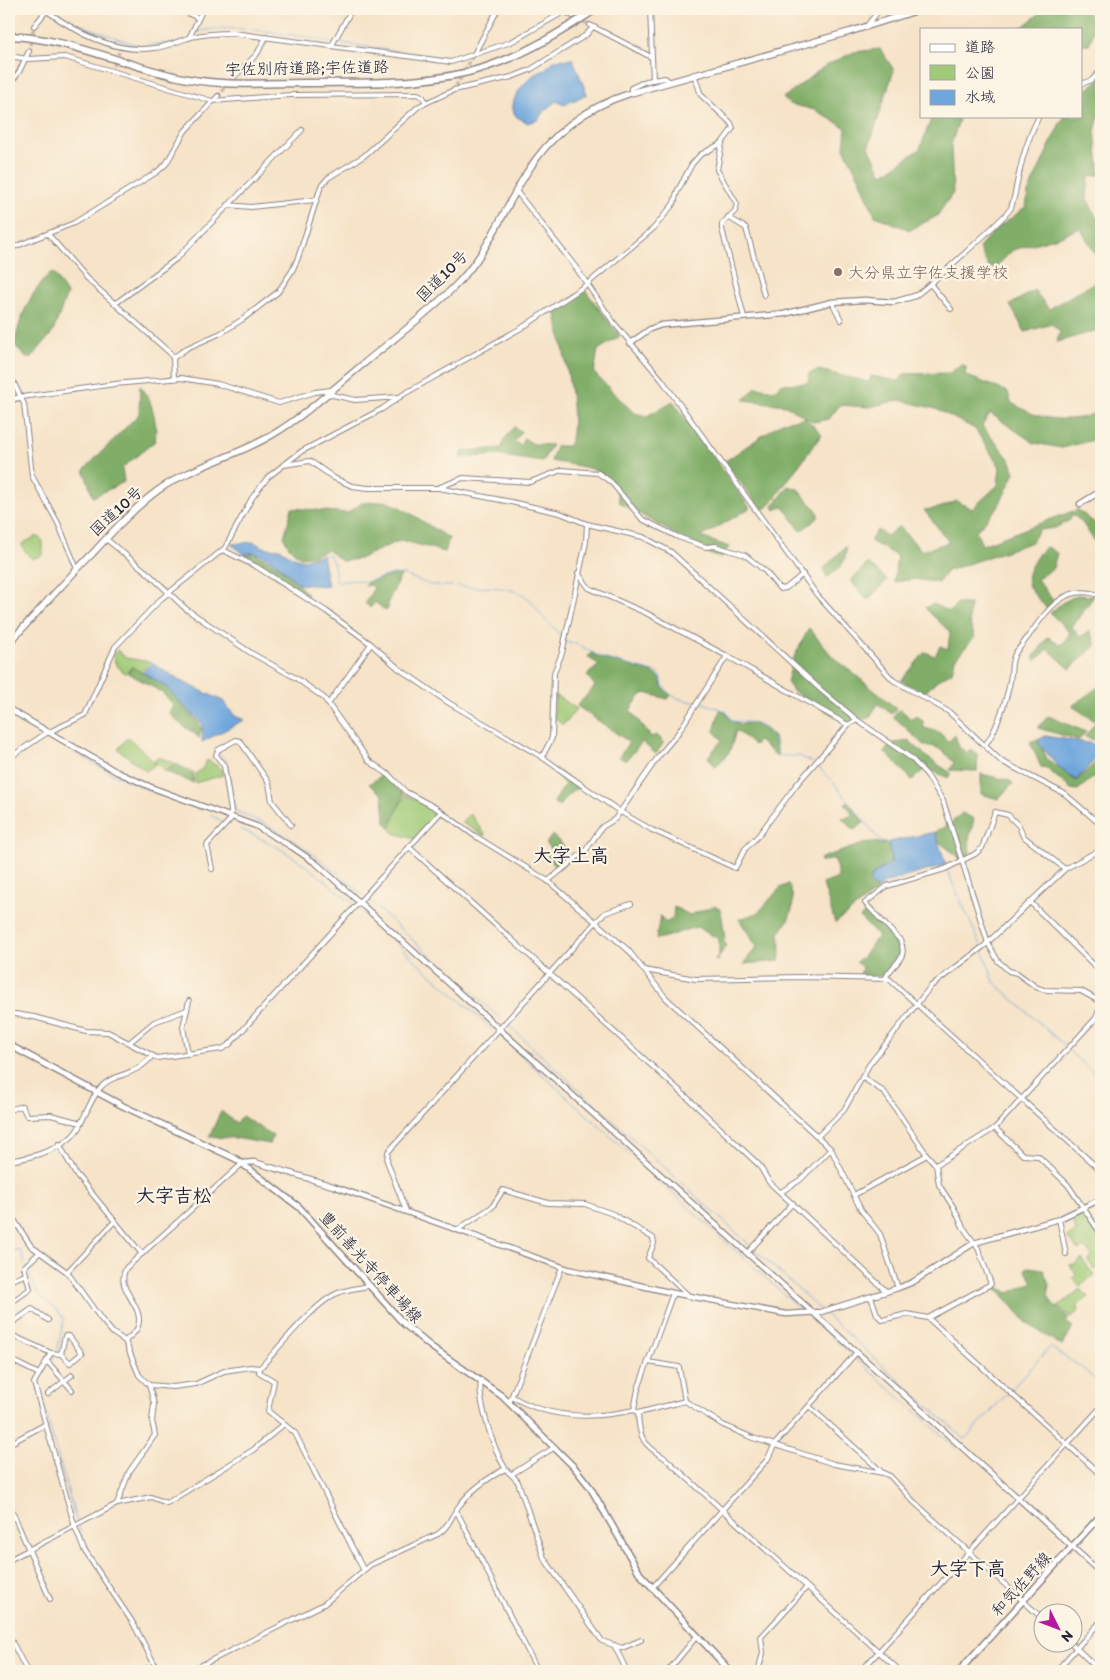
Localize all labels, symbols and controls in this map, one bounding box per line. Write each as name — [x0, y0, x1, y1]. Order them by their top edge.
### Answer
legend — [920, 28, 1082, 118]
text: 道路 — [965, 38, 995, 56]
street label: 宇佐別府道路;宇佐道路 — [225, 57, 389, 79]
text: 公園 — [965, 64, 995, 82]
text: 水域 — [965, 88, 995, 106]
street label: 国道10号 — [412, 246, 472, 306]
place label: 大分県立宇佐支援学校 — [848, 263, 1008, 282]
marker: 大分県立宇佐支援学校 — [832, 266, 844, 278]
street label: 国道10号 — [86, 482, 146, 540]
district label: 大字上高 — [533, 844, 609, 867]
district label: 大字吉松 — [136, 1184, 212, 1207]
street label: 豊前善光寺停車場線 — [316, 1207, 426, 1327]
street label: 和気佐野線 — [987, 1548, 1055, 1620]
district label: 大字下高 — [930, 1557, 1006, 1580]
north arrow — [1032, 1602, 1082, 1652]
text: N — [1058, 1627, 1077, 1646]

